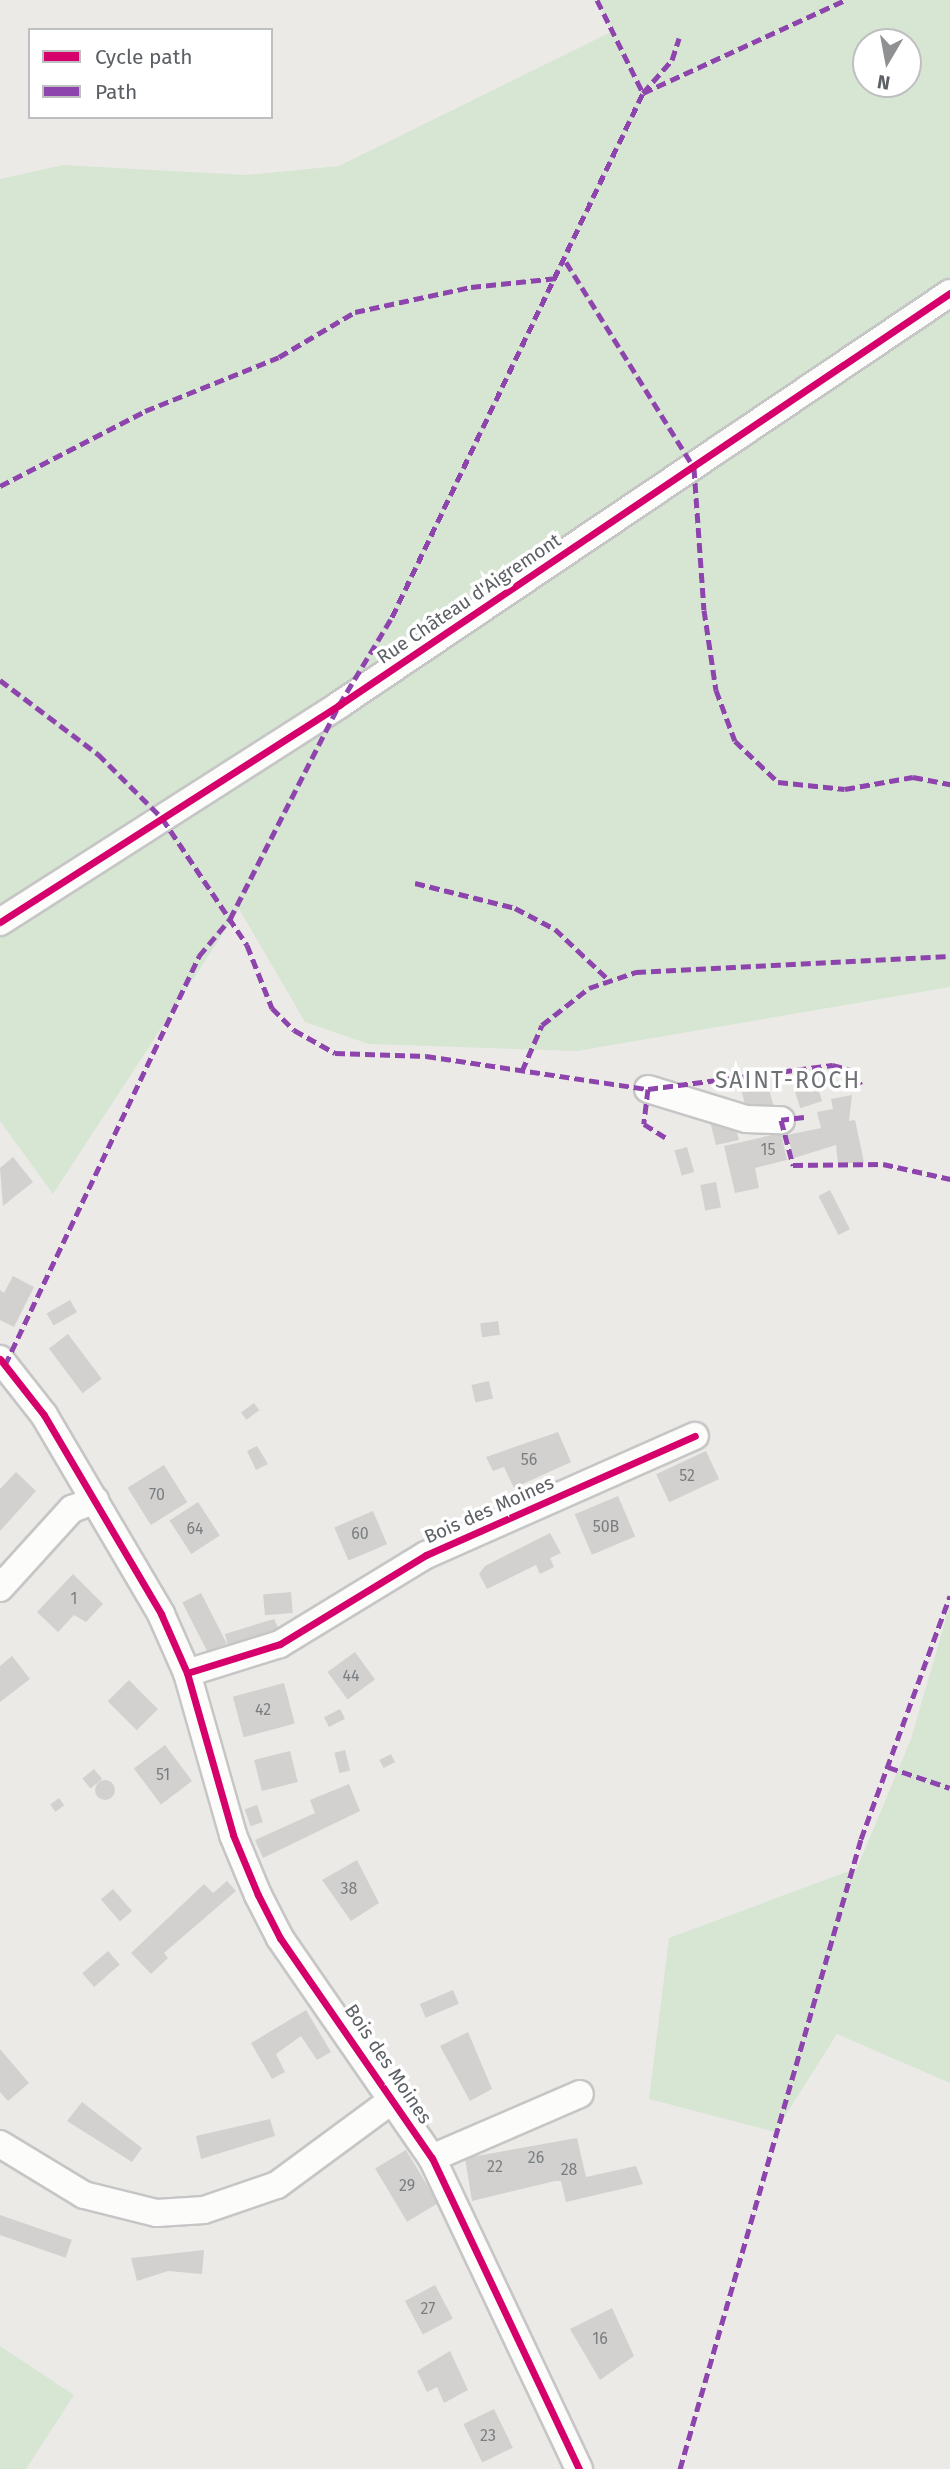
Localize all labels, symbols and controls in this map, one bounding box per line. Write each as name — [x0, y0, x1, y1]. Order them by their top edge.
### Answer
legend — [28, 28, 273, 119]
north arrow — [852, 28, 922, 98]
text: Cycle path — [95, 44, 193, 70]
text: N — [875, 70, 892, 95]
text: Path — [95, 79, 137, 105]
street label: Rue Château d'Aigremont — [373, 529, 565, 669]
district label: SAINT-ROCH — [716, 1066, 860, 1094]
house number: 15 — [761, 1140, 775, 1160]
house number: 56 — [521, 1450, 537, 1470]
house number: 52 — [679, 1466, 695, 1486]
street label: Bois des Moines — [421, 1471, 557, 1549]
house number: 70 — [149, 1485, 165, 1505]
house number: 50B — [593, 1517, 619, 1537]
house number: 64 — [186, 1519, 204, 1539]
house number: 60 — [351, 1524, 369, 1544]
house number: 1 — [71, 1589, 77, 1609]
house number: 44 — [342, 1666, 360, 1686]
house number: 42 — [255, 1700, 271, 1720]
house number: 51 — [156, 1765, 170, 1785]
house number: 38 — [341, 1879, 357, 1899]
street label: Bois des Moines — [340, 2000, 436, 2128]
house number: 26 — [528, 2148, 544, 2168]
house number: 22 — [487, 2157, 503, 2177]
house number: 28 — [561, 2160, 577, 2180]
house number: 29 — [399, 2176, 415, 2196]
house number: 27 — [421, 2299, 435, 2319]
house number: 16 — [592, 2329, 608, 2349]
house number: 23 — [480, 2426, 496, 2446]

